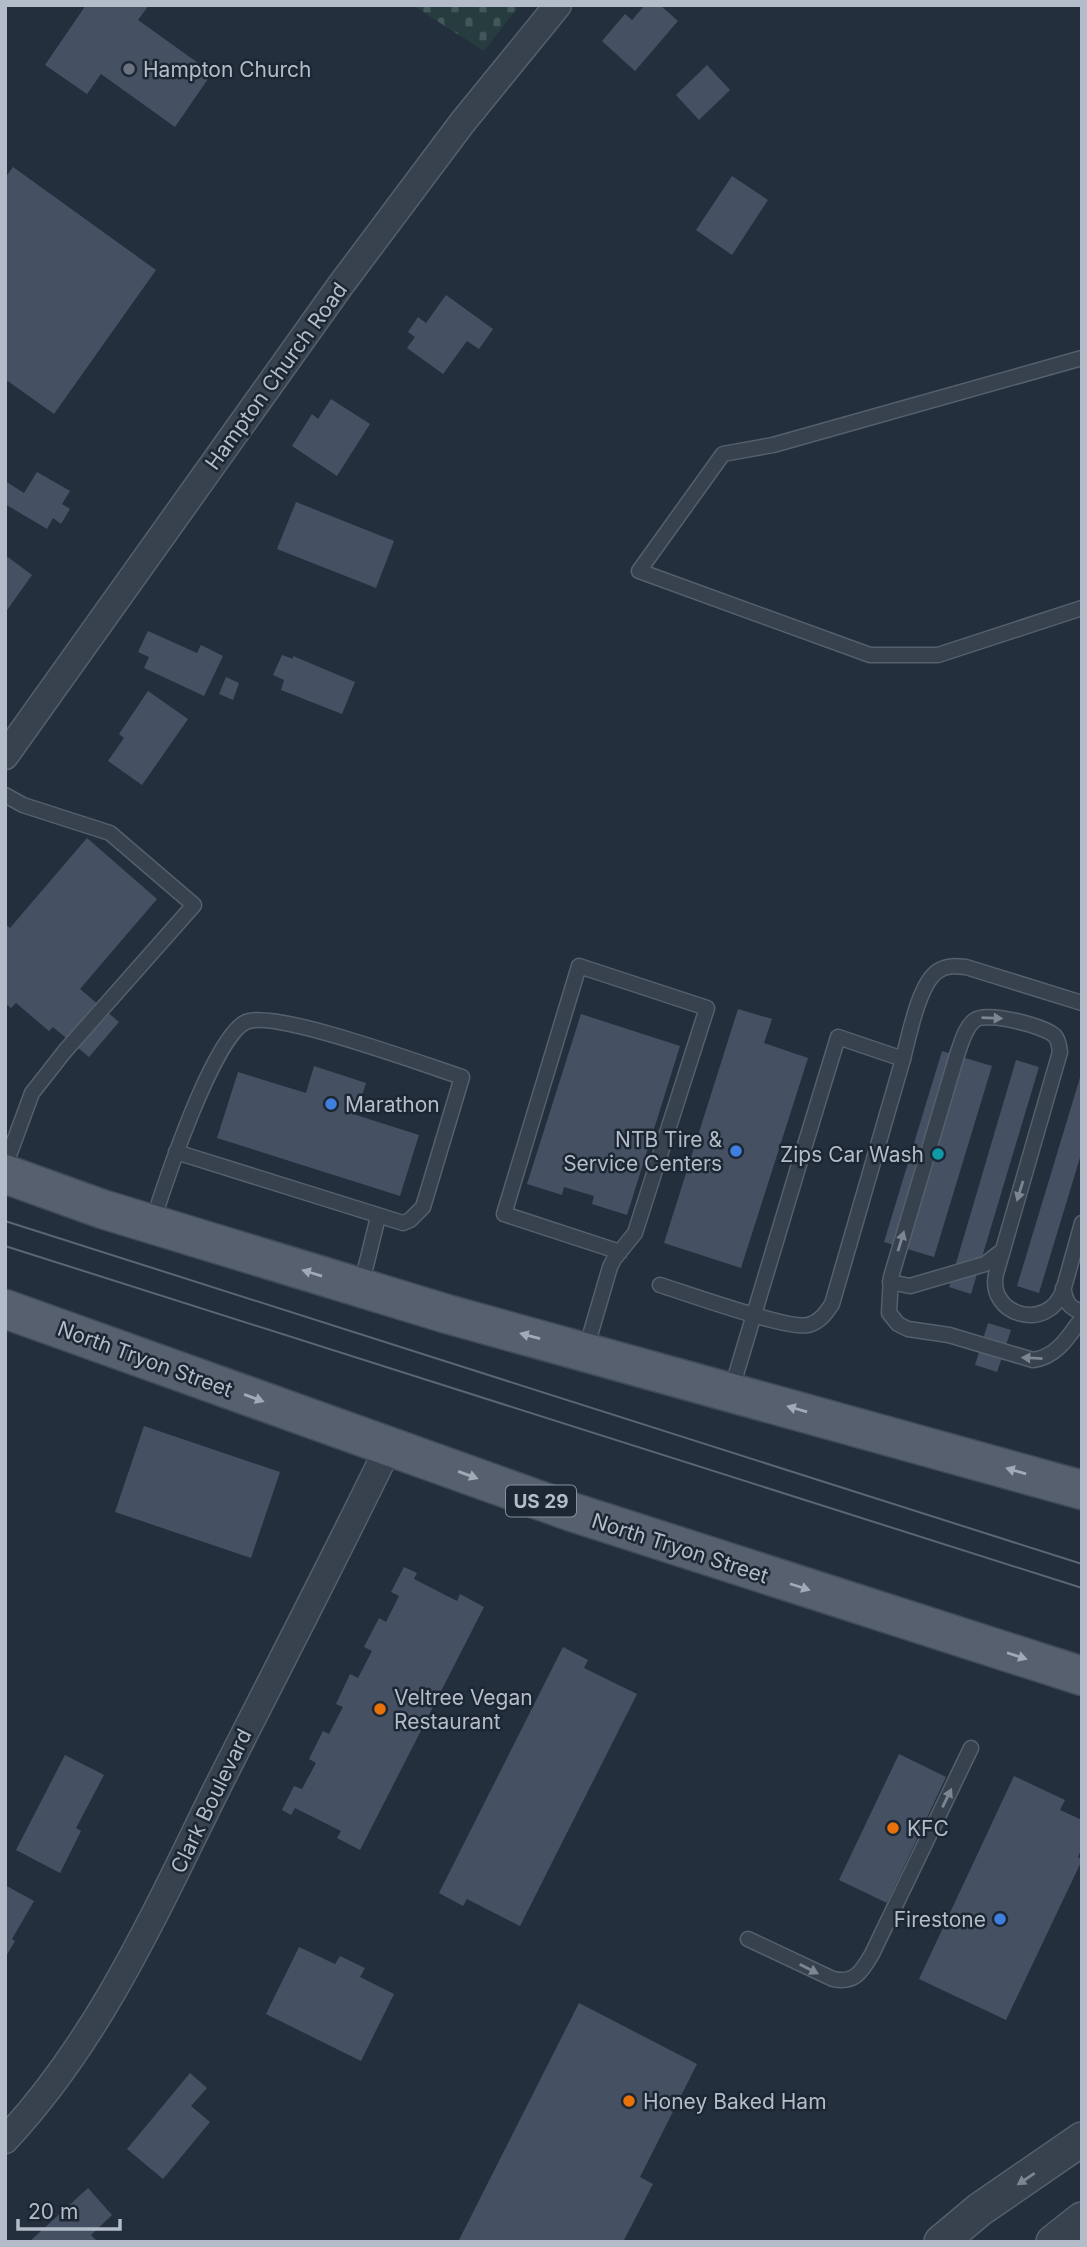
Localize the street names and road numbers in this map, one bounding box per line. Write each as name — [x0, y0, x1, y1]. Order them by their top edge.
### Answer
street label: Hampton Church Road — [200, 278, 352, 474]
street label: North Tryon Street — [54, 1316, 236, 1402]
road number: US 29 — [506, 1485, 576, 1516]
street label: North Tryon Street — [589, 1508, 771, 1588]
street label: Clark Boulevard — [165, 1725, 257, 1877]

